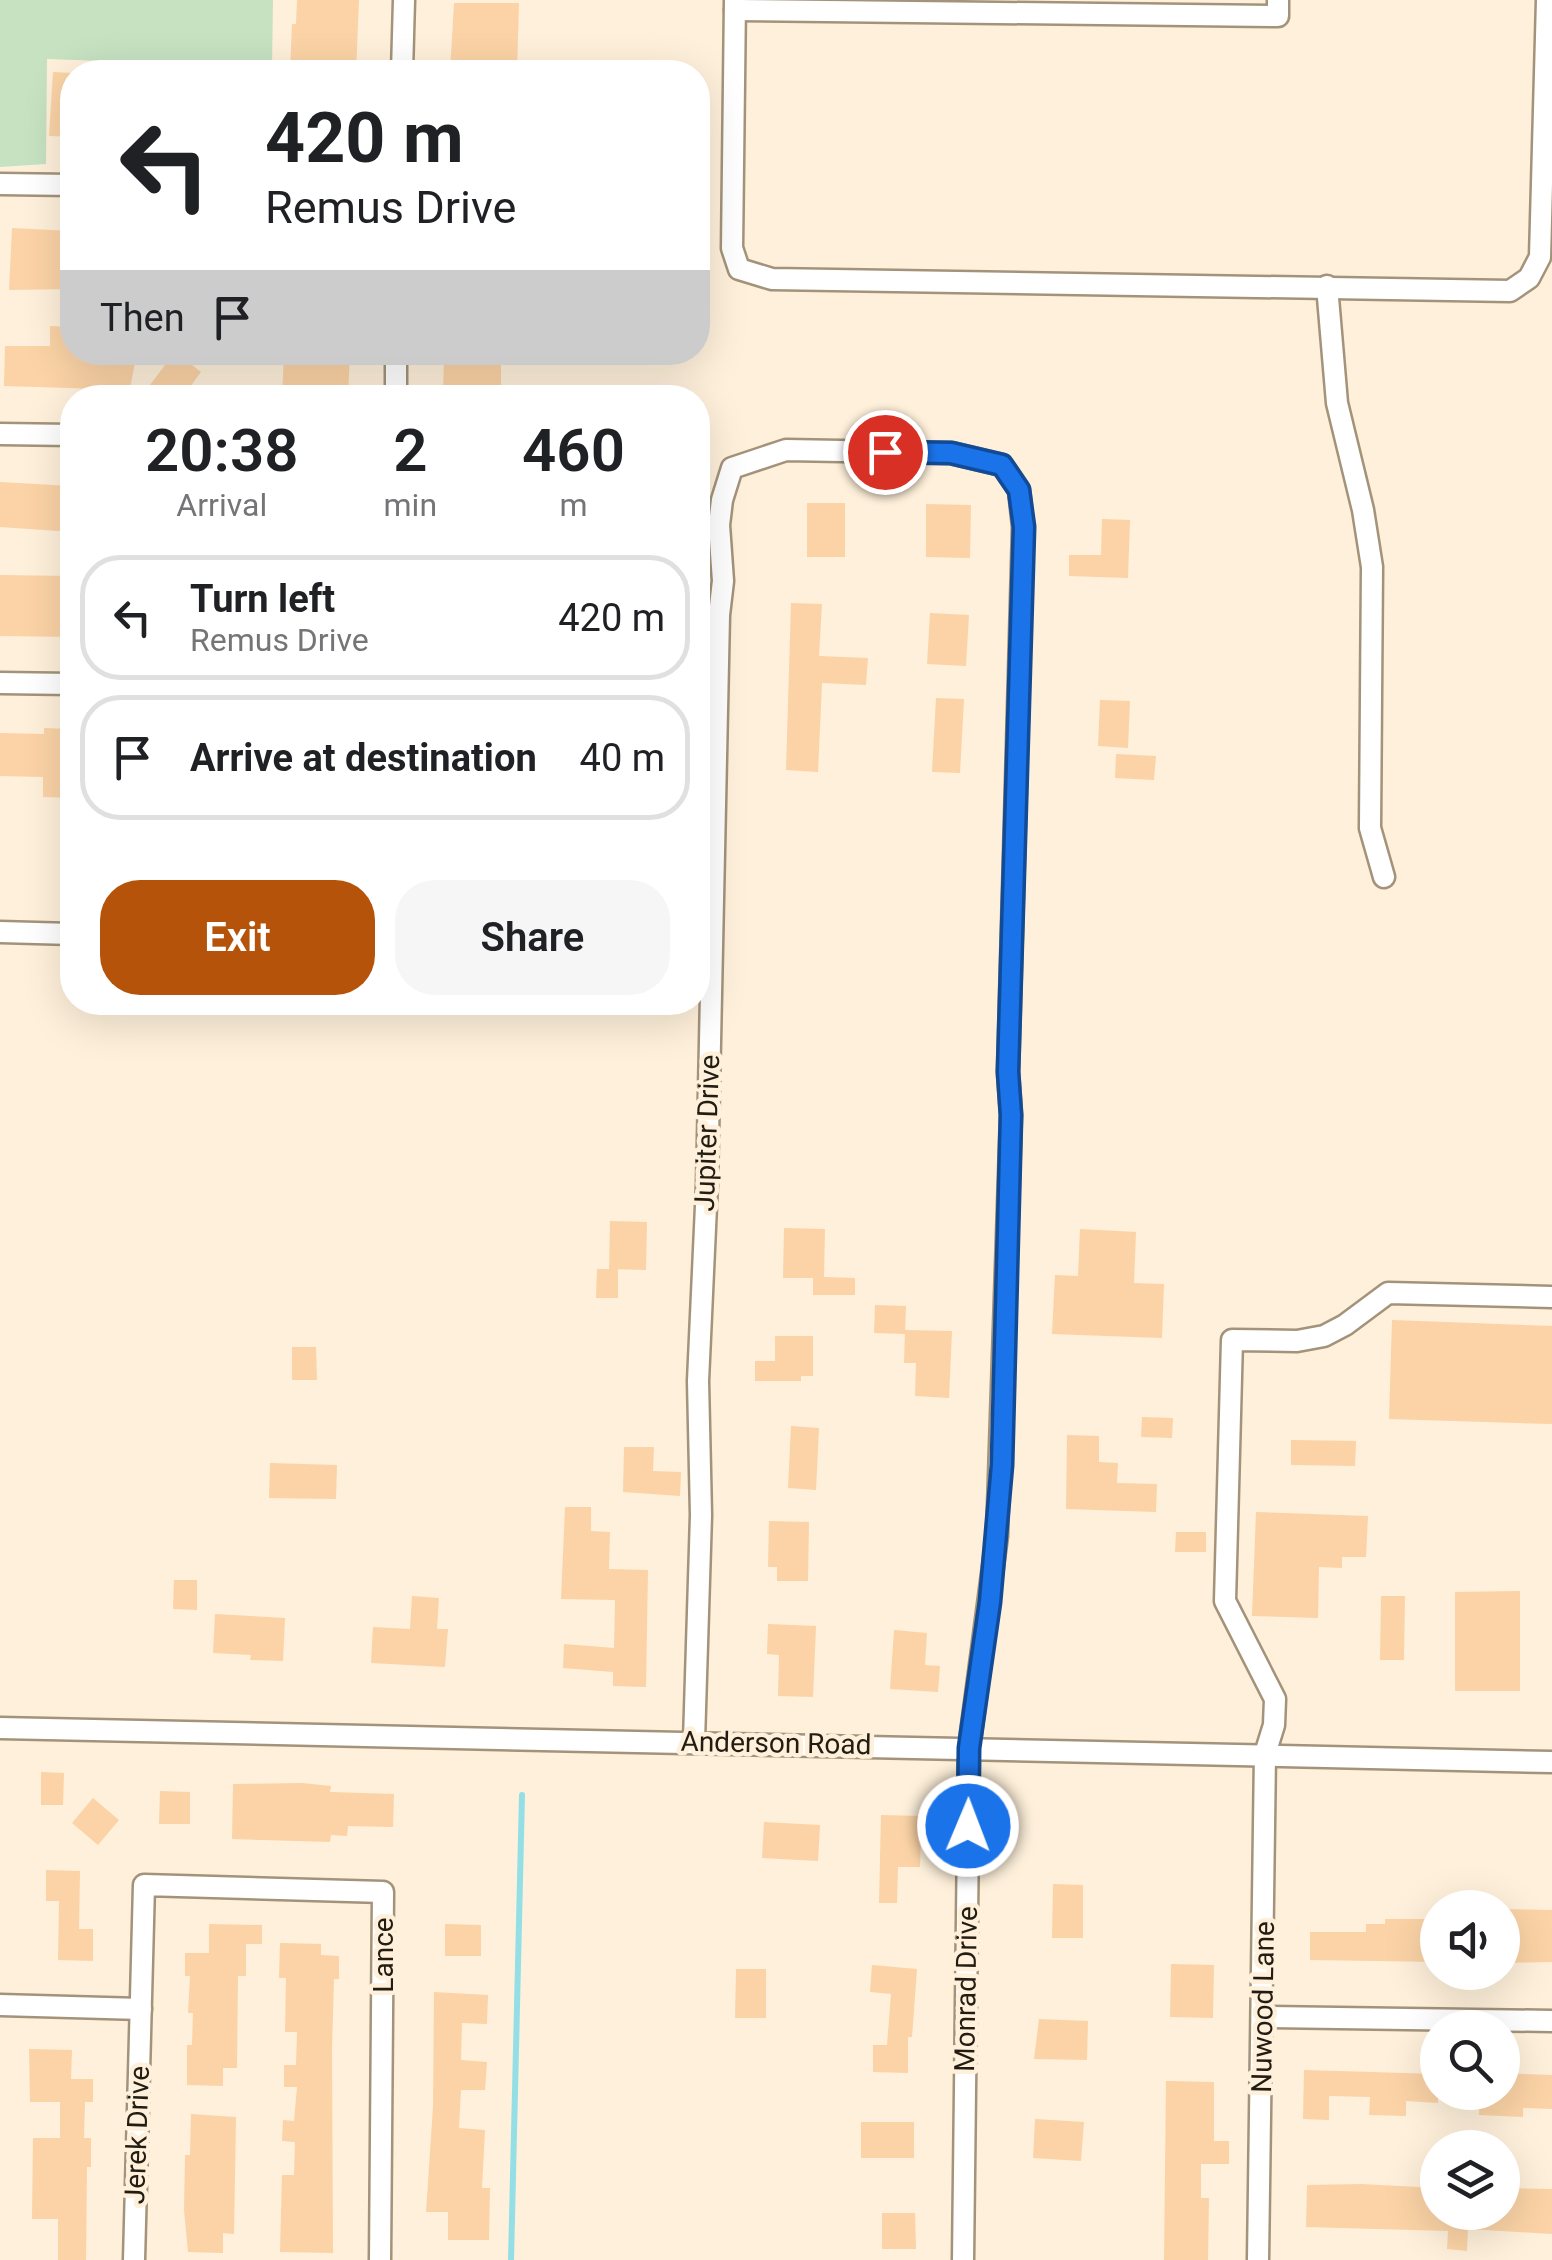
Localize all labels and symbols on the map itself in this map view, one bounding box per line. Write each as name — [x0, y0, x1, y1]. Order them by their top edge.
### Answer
pin — [843, 410, 928, 495]
street label: Jupiter Drive — [688, 1054, 726, 1212]
street label: Anderson Road — [680, 1725, 872, 1761]
position arrow — [916, 1774, 1020, 1878]
street label: Monrad Drive — [948, 1906, 984, 2072]
street label: Lance — [367, 1917, 400, 1993]
street label: Nuwood Lane — [1245, 1921, 1281, 2093]
street label: Jerek Drive — [118, 2065, 156, 2205]

